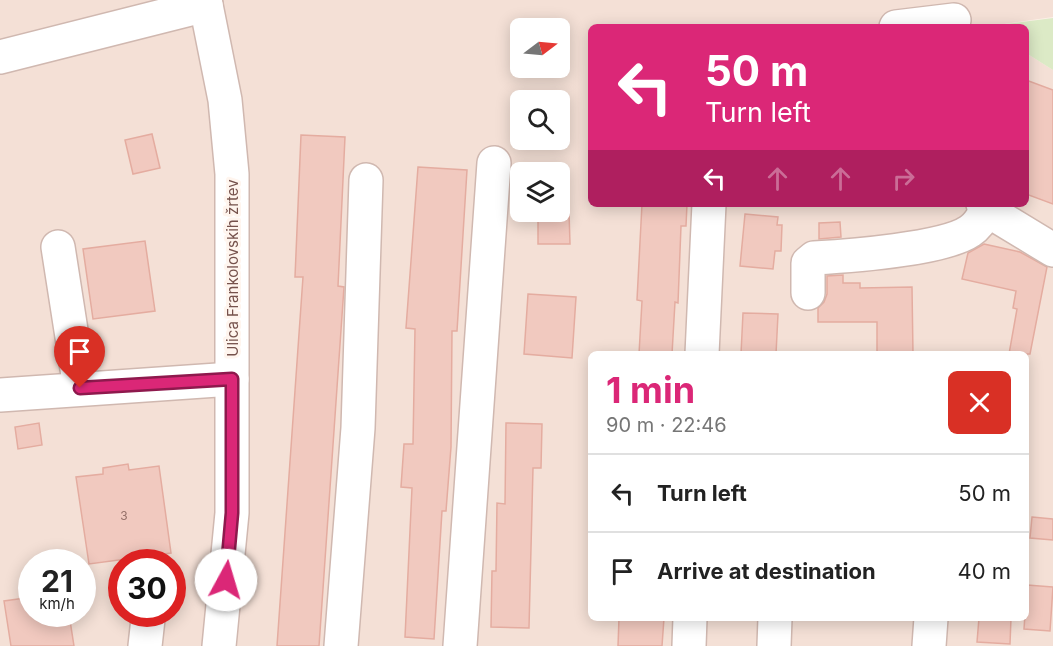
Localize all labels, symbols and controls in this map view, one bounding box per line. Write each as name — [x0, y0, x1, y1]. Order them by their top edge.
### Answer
north arrow — [510, 18, 570, 78]
map controls — [510, 18, 570, 222]
text: 50 m — [705, 45, 808, 96]
icon: left — [606, 48, 684, 126]
button: search — [510, 90, 570, 150]
text: Turn left — [705, 96, 811, 129]
button: layers — [510, 162, 570, 222]
icon: left — [698, 162, 731, 195]
icon: ahead — [761, 162, 794, 195]
icon: ahead — [824, 162, 857, 195]
icon: right — [887, 162, 920, 195]
street label: Ulica Frankolovskih žrtev — [223, 179, 242, 357]
pin — [54, 326, 105, 388]
icon: arrive — [63, 335, 96, 368]
text: 1 min — [606, 368, 695, 412]
button: close — [948, 371, 1011, 434]
text: 90 m · 22:46 — [606, 413, 727, 437]
icon: left — [606, 477, 639, 510]
text: Turn left — [657, 480, 747, 506]
text: 50 m — [958, 480, 1011, 506]
house number: 3 — [120, 508, 128, 523]
position arrow — [194, 548, 258, 612]
speed limit sign: 30 — [108, 549, 186, 627]
icon: arrive — [606, 555, 639, 588]
text: Arrive at destination — [657, 558, 876, 584]
text: 40 m — [957, 558, 1011, 584]
text: 21 — [41, 563, 73, 599]
text: km/h — [39, 594, 75, 613]

